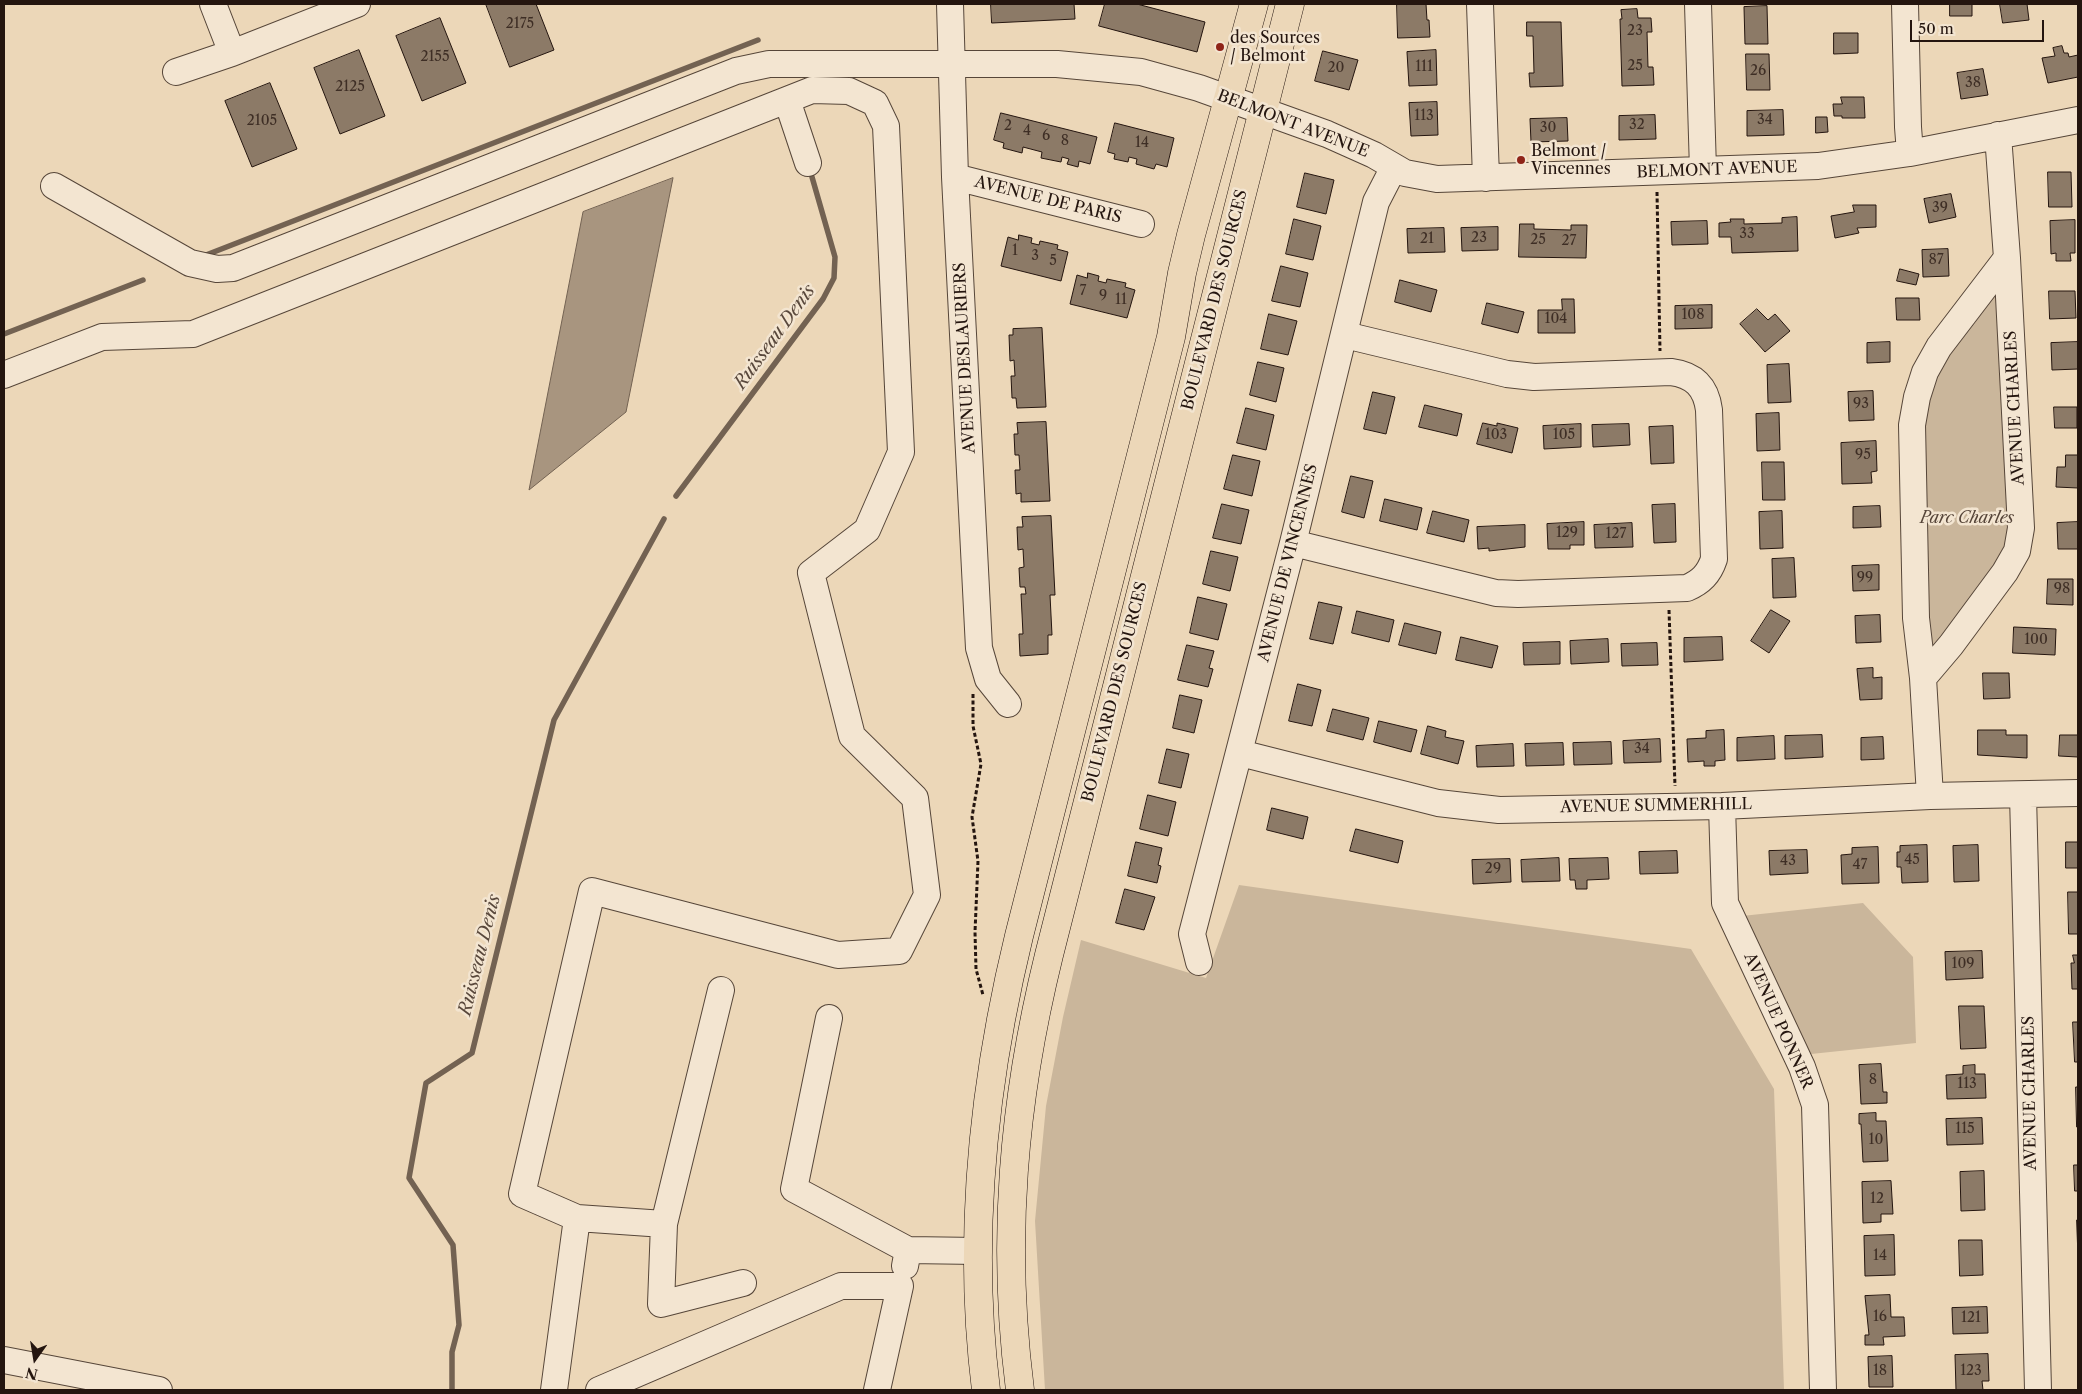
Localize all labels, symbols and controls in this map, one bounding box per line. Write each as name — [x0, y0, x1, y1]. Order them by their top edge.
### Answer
scale bar — [1912, 10, 2046, 42]
house number: 2175 — [506, 16, 534, 32]
text: 50 m — [1918, 19, 1954, 38]
house number: 23 — [1627, 23, 1643, 39]
place label: des Sources / Belmont — [1230, 28, 1320, 66]
marker: des Sources / Belmont — [1214, 41, 1226, 53]
house number: 2155 — [420, 49, 450, 65]
house number: 25 — [1627, 58, 1643, 74]
house number: 111 — [1415, 59, 1433, 75]
house number: 20 — [1328, 60, 1344, 76]
house number: 26 — [1750, 63, 1766, 79]
house number: 38 — [1965, 75, 1981, 91]
house number: 2125 — [335, 79, 365, 95]
street label: BELMONT AVENUE — [1214, 86, 1372, 162]
house number: 113 — [1414, 108, 1434, 124]
house number: 34 — [1757, 112, 1773, 128]
house number: 2105 — [247, 113, 277, 129]
house number: 32 — [1629, 117, 1645, 133]
house number: 2 — [1004, 118, 1012, 134]
house number: 30 — [1540, 120, 1556, 136]
house number: 4 — [1023, 123, 1031, 139]
house number: 6 — [1042, 128, 1050, 144]
house number: 8 — [1061, 133, 1069, 149]
house number: 14 — [1135, 135, 1149, 151]
place label: Belmont / Vincennes — [1531, 141, 1611, 179]
marker: Belmont / Vincennes — [1515, 154, 1527, 166]
street label: BELMONT AVENUE — [1636, 158, 1798, 182]
street label: AVENUE DE PARIS — [972, 172, 1124, 228]
street label: BOULEVARD DES SOURCES — [1178, 188, 1252, 412]
house number: 39 — [1932, 200, 1948, 216]
house number: 33 — [1739, 226, 1755, 242]
house number: 23 — [1471, 230, 1487, 246]
house number: 21 — [1420, 231, 1434, 247]
house number: 25 — [1530, 232, 1546, 248]
house number: 27 — [1562, 233, 1576, 249]
house number: 1 — [1012, 243, 1018, 259]
house number: 3 — [1031, 248, 1039, 264]
house number: 87 — [1928, 252, 1944, 268]
house number: 5 — [1049, 253, 1057, 269]
street label: AVENUE DESLAURIERS — [950, 262, 980, 454]
water label: Ruisseau Denis — [730, 280, 820, 394]
house number: 7 — [1080, 283, 1086, 299]
house number: 9 — [1099, 288, 1107, 304]
house number: 11 — [1115, 292, 1127, 308]
house number: 108 — [1681, 307, 1705, 323]
house number: 104 — [1545, 311, 1567, 327]
street label: AVENUE CHARLES — [2001, 330, 2029, 486]
house number: 93 — [1853, 396, 1869, 412]
house number: 103 — [1485, 427, 1507, 443]
house number: 105 — [1553, 427, 1575, 443]
house number: 95 — [1855, 447, 1871, 463]
street label: AVENUE DE VINCENNES — [1254, 462, 1322, 664]
park label: Parc Charles — [1920, 508, 2014, 528]
house number: 129 — [1556, 525, 1578, 541]
house number: 127 — [1606, 526, 1626, 542]
house number: 99 — [1857, 570, 1873, 586]
street label: BOULEVARD DES SOURCES — [1078, 580, 1152, 804]
house number: 98 — [2054, 581, 2070, 597]
house number: 100 — [2024, 632, 2048, 648]
house number: 34 — [1634, 741, 1650, 757]
street label: AVENUE SUMMERHILL — [1560, 795, 1752, 817]
house number: 45 — [1904, 852, 1920, 868]
house number: 43 — [1780, 853, 1796, 869]
house number: 47 — [1853, 857, 1867, 873]
house number: 29 — [1485, 861, 1501, 877]
water label: Ruisseau Denis — [454, 892, 506, 1018]
street label: AVENUE PONNER — [1739, 950, 1817, 1092]
house number: 109 — [1952, 956, 1974, 972]
street label: AVENUE CHARLES — [2019, 1016, 2041, 1170]
house number: 8 — [1869, 1072, 1877, 1088]
house number: 113 — [1957, 1076, 1977, 1092]
house number: 115 — [1955, 1121, 1975, 1137]
house number: 10 — [1869, 1132, 1883, 1148]
house number: 12 — [1870, 1191, 1884, 1207]
house number: 14 — [1873, 1248, 1887, 1264]
house number: 16 — [1873, 1309, 1887, 1325]
house number: 121 — [1961, 1310, 1981, 1326]
north arrow — [10, 1334, 60, 1384]
text: N — [24, 1363, 40, 1384]
house number: 18 — [1873, 1363, 1887, 1379]
house number: 123 — [1960, 1363, 1982, 1379]

